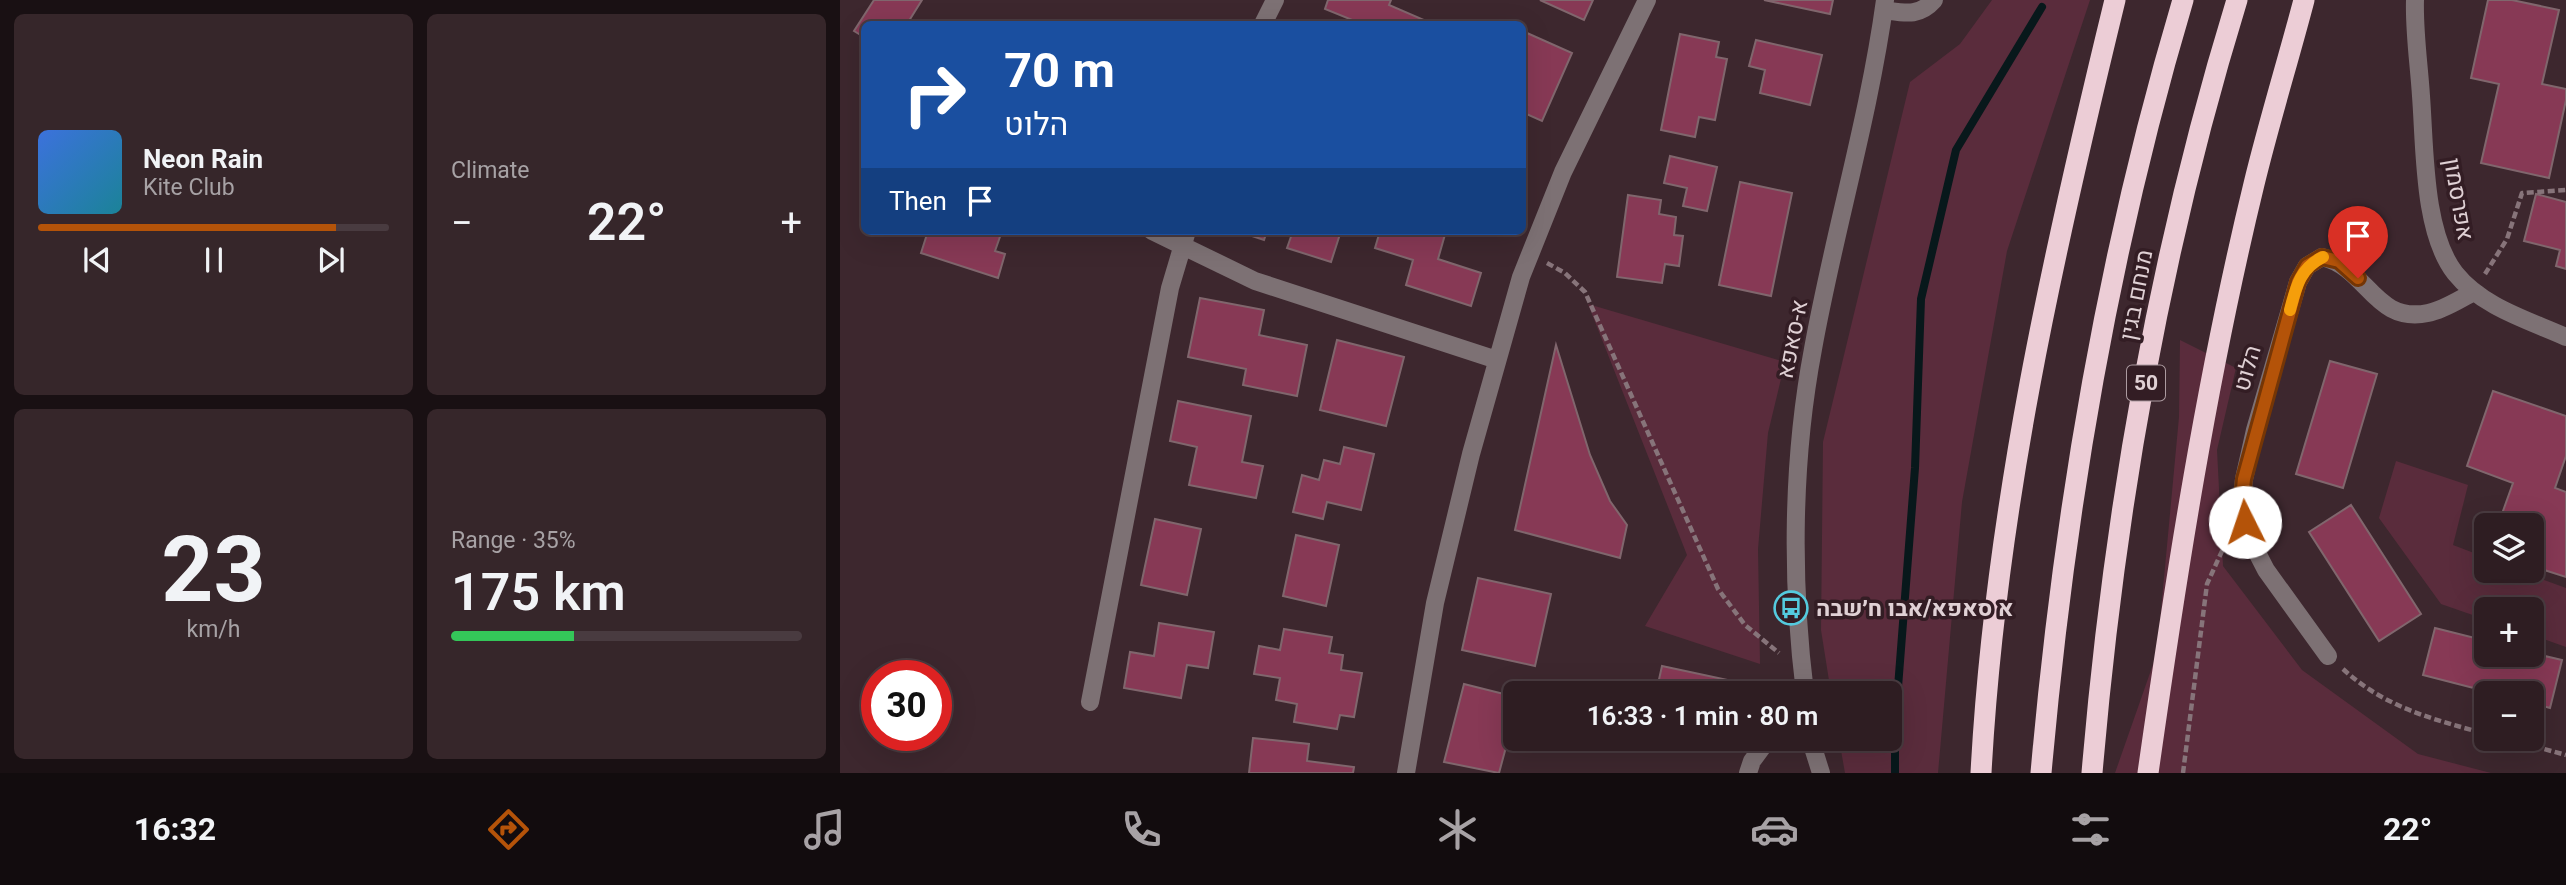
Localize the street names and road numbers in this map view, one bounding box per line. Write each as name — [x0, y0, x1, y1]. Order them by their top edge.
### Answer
street label: אפרסמון — [2438, 156, 2479, 242]
street label: מנחם בגין — [2114, 247, 2158, 343]
street label: א-סאפא — [1772, 297, 1813, 381]
street label: הלוט — [2228, 342, 2267, 394]
road number: 50 — [2127, 366, 2165, 400]

